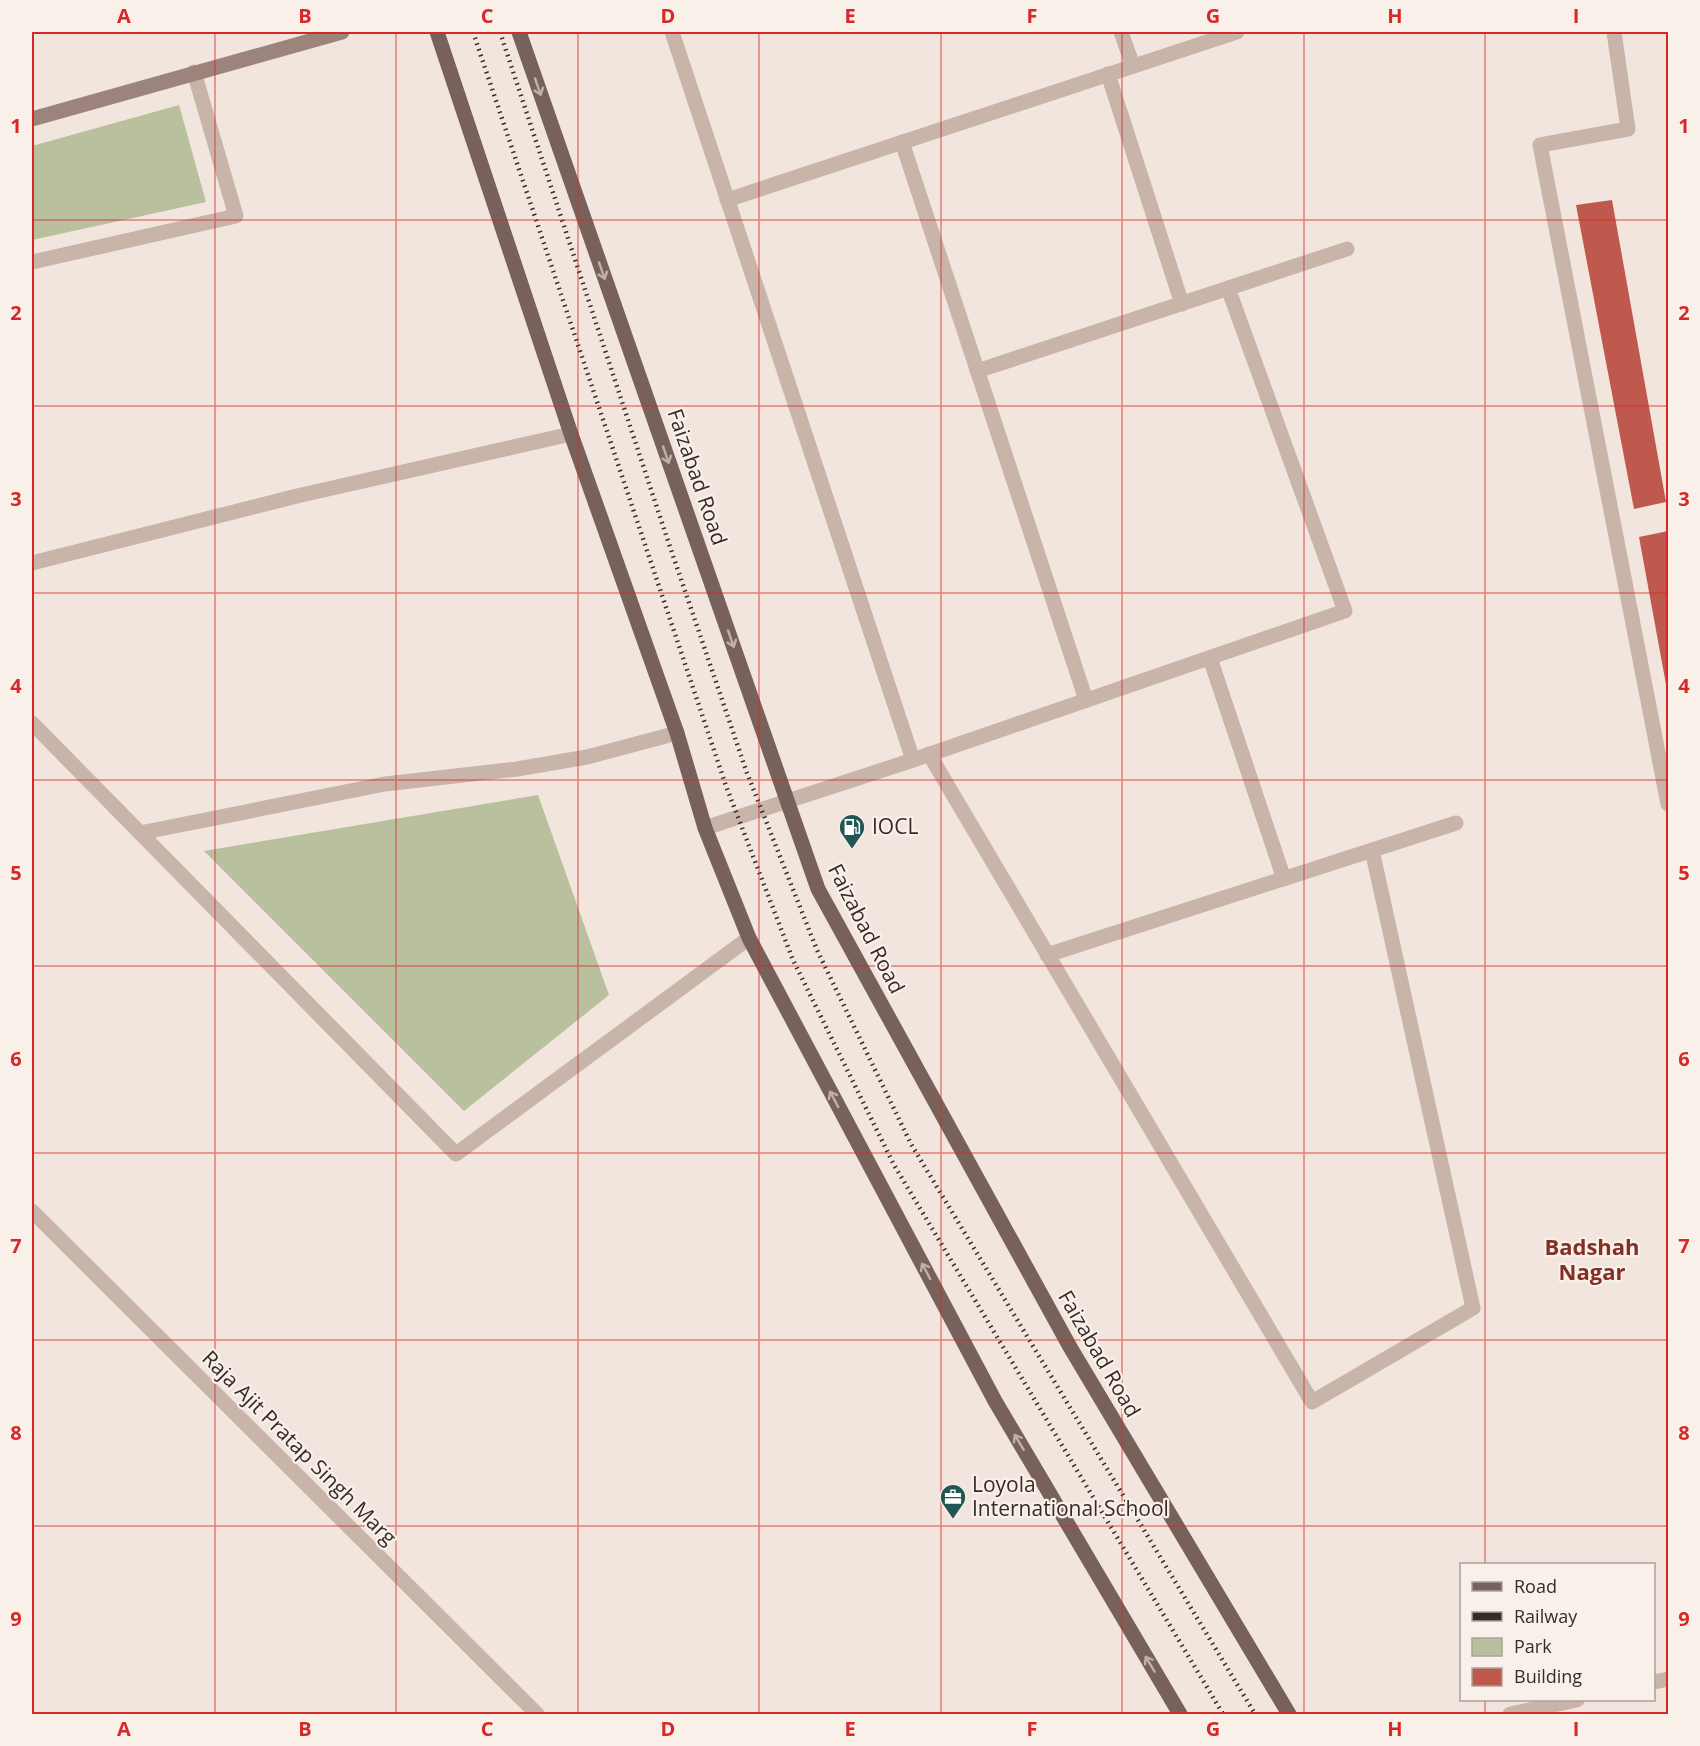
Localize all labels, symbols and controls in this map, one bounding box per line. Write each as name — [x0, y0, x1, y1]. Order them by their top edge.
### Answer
text: A — [117, 2, 131, 29]
text: B — [298, 2, 312, 29]
text: C — [481, 2, 494, 29]
text: D — [661, 2, 675, 29]
text: E — [844, 2, 856, 29]
text: F — [1027, 2, 1037, 29]
text: G — [1206, 2, 1220, 29]
text: H — [1387, 2, 1403, 29]
text: I — [1573, 2, 1579, 29]
one-way arrow — [533, 77, 544, 96]
text: 1 — [10, 112, 22, 139]
text: 1 — [1678, 112, 1690, 139]
one-way arrow — [598, 261, 609, 280]
text: 2 — [10, 299, 22, 326]
text: 2 — [1678, 299, 1690, 326]
street label: Faizabad Road — [662, 405, 734, 548]
one-way arrow — [662, 445, 673, 464]
text: 3 — [10, 485, 22, 512]
text: 3 — [1678, 485, 1690, 512]
one-way arrow — [726, 629, 737, 648]
text: 4 — [10, 672, 22, 699]
text: 4 — [1678, 672, 1690, 699]
fuel station icon: IOCL — [837, 812, 867, 850]
place label: IOCL — [872, 812, 918, 840]
text: 5 — [10, 859, 22, 886]
street label: Faizabad Road — [822, 859, 912, 998]
text: 5 — [1678, 859, 1690, 886]
text: 6 — [10, 1045, 22, 1072]
text: 6 — [1678, 1045, 1690, 1072]
one-way arrow — [828, 1090, 839, 1108]
district label: Badshah Nagar — [1544, 1231, 1640, 1286]
text: 7 — [10, 1232, 22, 1259]
text: 7 — [1678, 1232, 1690, 1259]
one-way arrow — [920, 1263, 932, 1280]
street label: Faizabad Road — [1052, 1285, 1148, 1422]
street label: Raja Ajit Pratap Singh Marg — [196, 1344, 403, 1551]
text: 8 — [10, 1419, 22, 1446]
text: 8 — [1678, 1419, 1690, 1446]
one-way arrow — [1013, 1434, 1025, 1451]
place label: Loyola International School — [972, 1470, 1169, 1522]
office icon: Loyola International School — [938, 1482, 968, 1520]
legend — [1460, 1563, 1655, 1701]
text: Road — [1514, 1574, 1557, 1598]
text: Railway — [1514, 1604, 1578, 1628]
text: 9 — [10, 1605, 22, 1632]
text: 9 — [1678, 1605, 1690, 1632]
text: Park — [1514, 1634, 1552, 1658]
one-way arrow — [1144, 1656, 1156, 1673]
text: Building — [1514, 1664, 1582, 1688]
text: A — [117, 1715, 131, 1742]
text: B — [298, 1715, 312, 1742]
text: C — [481, 1715, 494, 1742]
text: D — [661, 1715, 675, 1742]
text: E — [844, 1715, 856, 1742]
text: F — [1027, 1715, 1037, 1742]
text: G — [1206, 1715, 1220, 1742]
text: H — [1387, 1715, 1403, 1742]
text: I — [1573, 1715, 1579, 1742]

